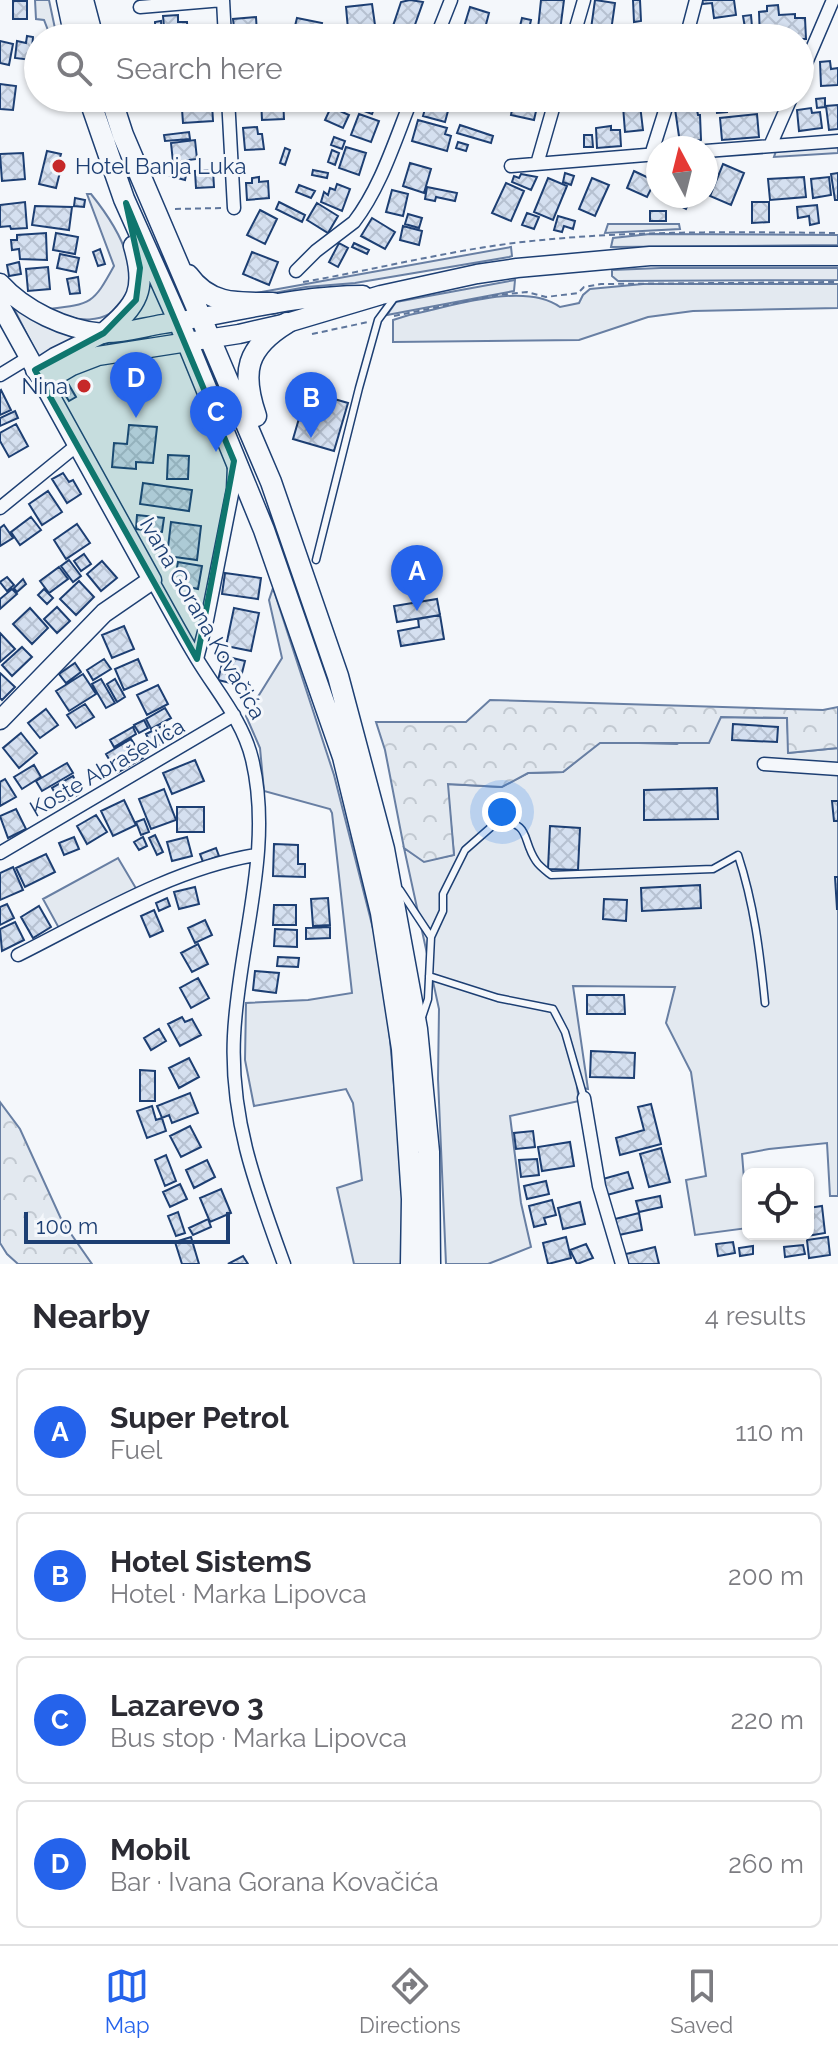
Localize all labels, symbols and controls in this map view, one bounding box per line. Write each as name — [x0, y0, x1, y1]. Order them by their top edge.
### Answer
search box — [24, 24, 814, 112]
icon: search — [52, 46, 96, 90]
text: Search here — [116, 51, 283, 86]
north arrow — [646, 136, 718, 208]
place label: Hotel Banja Luka — [75, 153, 246, 179]
marker: Hotel Banja Luka — [50, 157, 68, 175]
pin: D — [110, 352, 162, 418]
pin: B — [285, 372, 337, 438]
place label: Nina — [21, 373, 68, 399]
marker: Nina — [75, 377, 93, 395]
pin: C — [190, 386, 242, 452]
street label: Ivana Gorana Kovačića — [135, 512, 271, 724]
pin: A — [391, 545, 443, 611]
street label: Koste Abraševića — [25, 712, 189, 822]
your location — [482, 792, 522, 832]
map controls — [742, 1168, 814, 1240]
button: locate — [742, 1168, 814, 1240]
scale bar — [24, 1208, 230, 1244]
text: 100 m — [36, 1213, 98, 1239]
text: Nearby — [32, 1296, 150, 1336]
text: 4 results — [705, 1301, 806, 1331]
text: Super Petrol — [110, 1400, 289, 1435]
text: A — [51, 1417, 69, 1447]
text: 110 m — [735, 1417, 804, 1447]
text: Fuel — [110, 1435, 162, 1465]
text: Hotel SistemS — [110, 1544, 312, 1579]
text: B — [51, 1561, 69, 1591]
text: 200 m — [728, 1561, 804, 1591]
text: Hotel · Marka Lipovca — [110, 1579, 367, 1609]
text: Lazarevo 3 — [110, 1688, 264, 1723]
text: C — [51, 1705, 69, 1735]
text: 220 m — [730, 1705, 804, 1735]
text: Bus stop · Marka Lipovca — [110, 1723, 407, 1753]
text: Mobil — [110, 1832, 190, 1867]
text: D — [51, 1849, 69, 1879]
text: 260 m — [728, 1849, 804, 1879]
text: Bar · Ivana Gorana Kovačića — [110, 1867, 439, 1897]
tab: Map — [105, 1964, 150, 2038]
tab: Directions — [359, 1964, 461, 2038]
tab: Saved — [670, 1964, 733, 2038]

